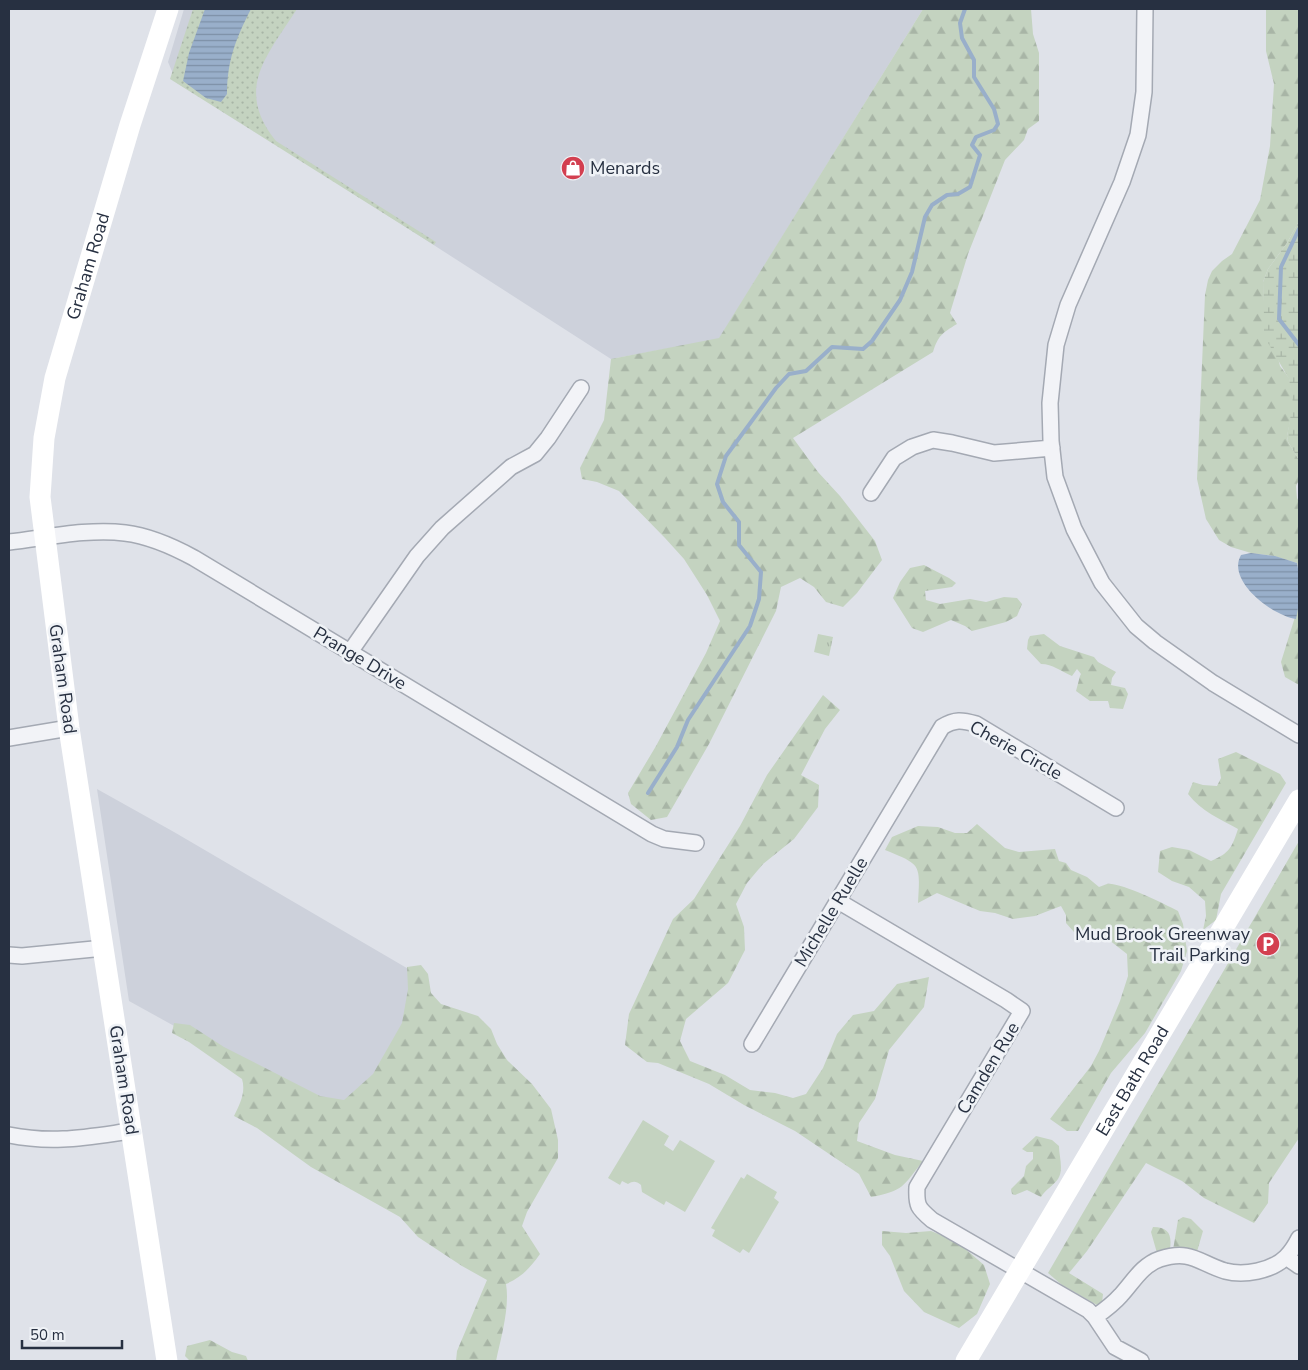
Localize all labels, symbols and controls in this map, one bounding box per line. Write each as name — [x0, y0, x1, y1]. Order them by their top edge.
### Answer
shop icon: Menards — [560, 155, 586, 181]
place label: Menards — [590, 156, 660, 180]
street label: Graham Road — [61, 210, 115, 323]
street label: Prange Drive — [309, 621, 411, 695]
street label: Graham Road — [43, 623, 83, 735]
street label: Cherie Circle — [965, 715, 1067, 785]
street label: Michelle Ruelle — [789, 853, 873, 971]
place label: Mud Brook Greenway Trail Parking — [1075, 922, 1251, 967]
parking icon: Mud Brook Greenway Trail Parking — [1255, 931, 1281, 957]
street label: Camden Rue — [951, 1018, 1025, 1118]
street label: East Bath Road — [1090, 1021, 1174, 1140]
street label: Graham Road — [103, 1023, 145, 1137]
scale bar — [22, 1318, 122, 1350]
text: 50 m — [30, 1325, 65, 1345]

